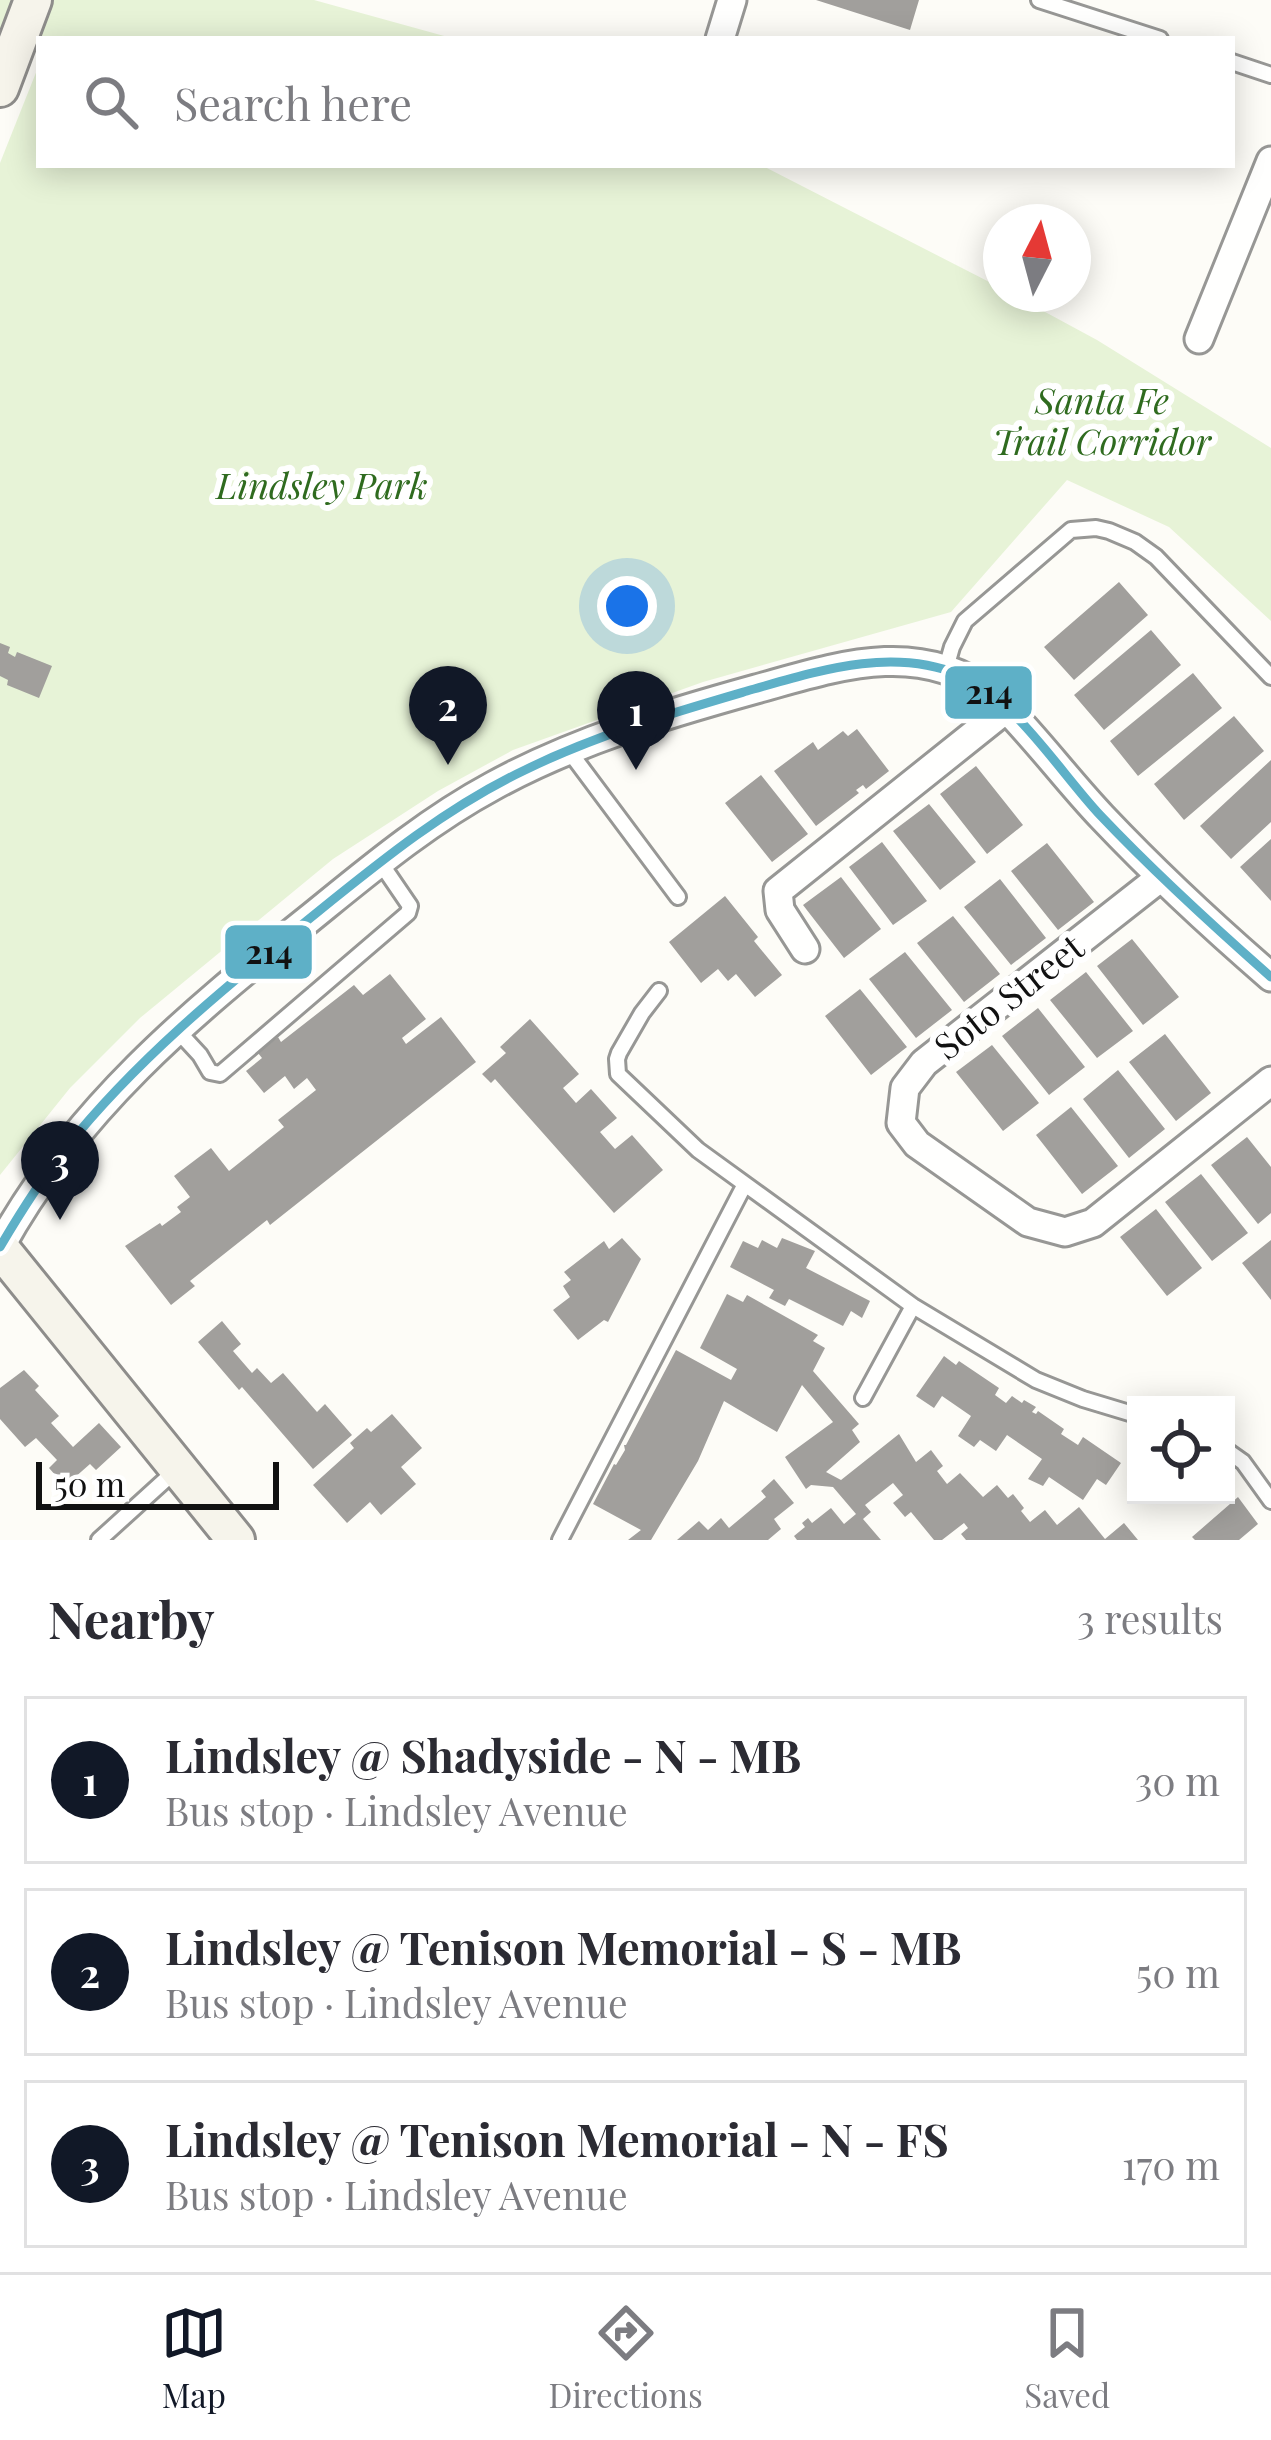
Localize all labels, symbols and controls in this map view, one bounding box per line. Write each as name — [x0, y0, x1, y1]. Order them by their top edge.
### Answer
search box — [36, 36, 1235, 168]
icon: search — [78, 69, 144, 135]
text: Search here — [174, 72, 412, 132]
north arrow — [983, 204, 1091, 312]
park label: Santa Fe Trail Corridor — [993, 375, 1213, 464]
park label: Lindsley Park — [214, 460, 428, 508]
your location — [597, 576, 657, 636]
line badge: 214 — [943, 664, 1034, 721]
pin: 2 — [409, 666, 487, 765]
text: 214 — [965, 668, 1013, 712]
pin: 1 — [597, 671, 675, 770]
street label: Soto Street — [923, 921, 1093, 1069]
line badge: 214 — [223, 923, 314, 981]
text: 214 — [245, 928, 293, 972]
pin: 3 — [21, 1121, 99, 1220]
map controls — [1127, 1396, 1235, 1504]
button: locate — [1127, 1396, 1235, 1504]
scale bar — [36, 1456, 279, 1509]
text: 50 m — [54, 1461, 125, 1505]
text: Nearby — [48, 1584, 214, 1652]
text: 3 results — [1077, 1592, 1223, 1644]
text: Lindsley @ Shadyside - N - MB — [165, 1724, 801, 1784]
text: 1 — [83, 1754, 97, 1806]
text: 30 m — [1135, 1754, 1220, 1806]
text: Bus stop · Lindsley Avenue — [165, 1784, 628, 1836]
text: Lindsley @ Tenison Memorial - S - MB — [165, 1916, 962, 1976]
text: 2 — [80, 1946, 100, 1998]
text: 50 m — [1136, 1946, 1220, 1998]
text: Bus stop · Lindsley Avenue — [165, 1976, 628, 2028]
text: Lindsley @ Tenison Memorial - N - FS — [165, 2108, 949, 2168]
text: 3 — [80, 2138, 100, 2190]
text: 170 m — [1122, 2138, 1220, 2190]
text: Bus stop · Lindsley Avenue — [165, 2168, 628, 2220]
tab: Map — [161, 2300, 227, 2416]
tab: Directions — [548, 2300, 703, 2416]
tab: Saved — [1024, 2300, 1110, 2416]

